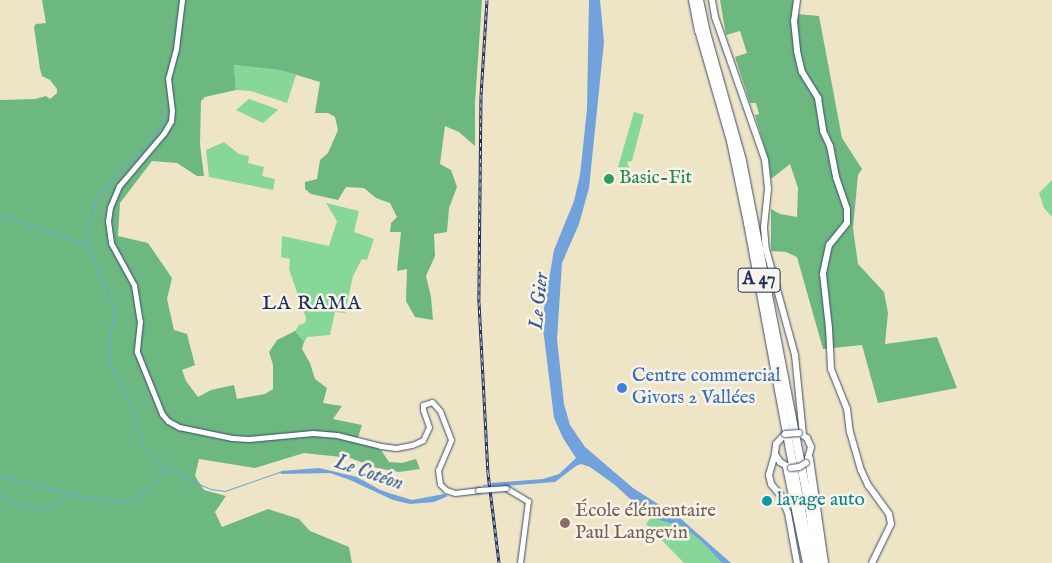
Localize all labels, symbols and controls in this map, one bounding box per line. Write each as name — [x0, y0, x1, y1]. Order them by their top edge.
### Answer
place label: Basic-Fit — [619, 168, 692, 190]
marker: Basic-Fit — [603, 173, 615, 185]
road number: A 47 — [736, 264, 782, 296]
water label: Le Gier — [524, 271, 554, 331]
district label: LA RAMA — [261, 291, 363, 315]
place label: Centre commercial Givors 2 Vallées — [632, 366, 781, 410]
marker: Centre commercial Givors 2 Vallées — [616, 382, 628, 394]
water label: Le Cotéon — [331, 450, 407, 496]
place label: lavage auto — [777, 490, 865, 512]
marker: lavage auto — [761, 495, 773, 507]
place label: École élémentaire Paul Langevin — [575, 501, 716, 545]
marker: École élémentaire Paul Langevin — [559, 517, 571, 529]

